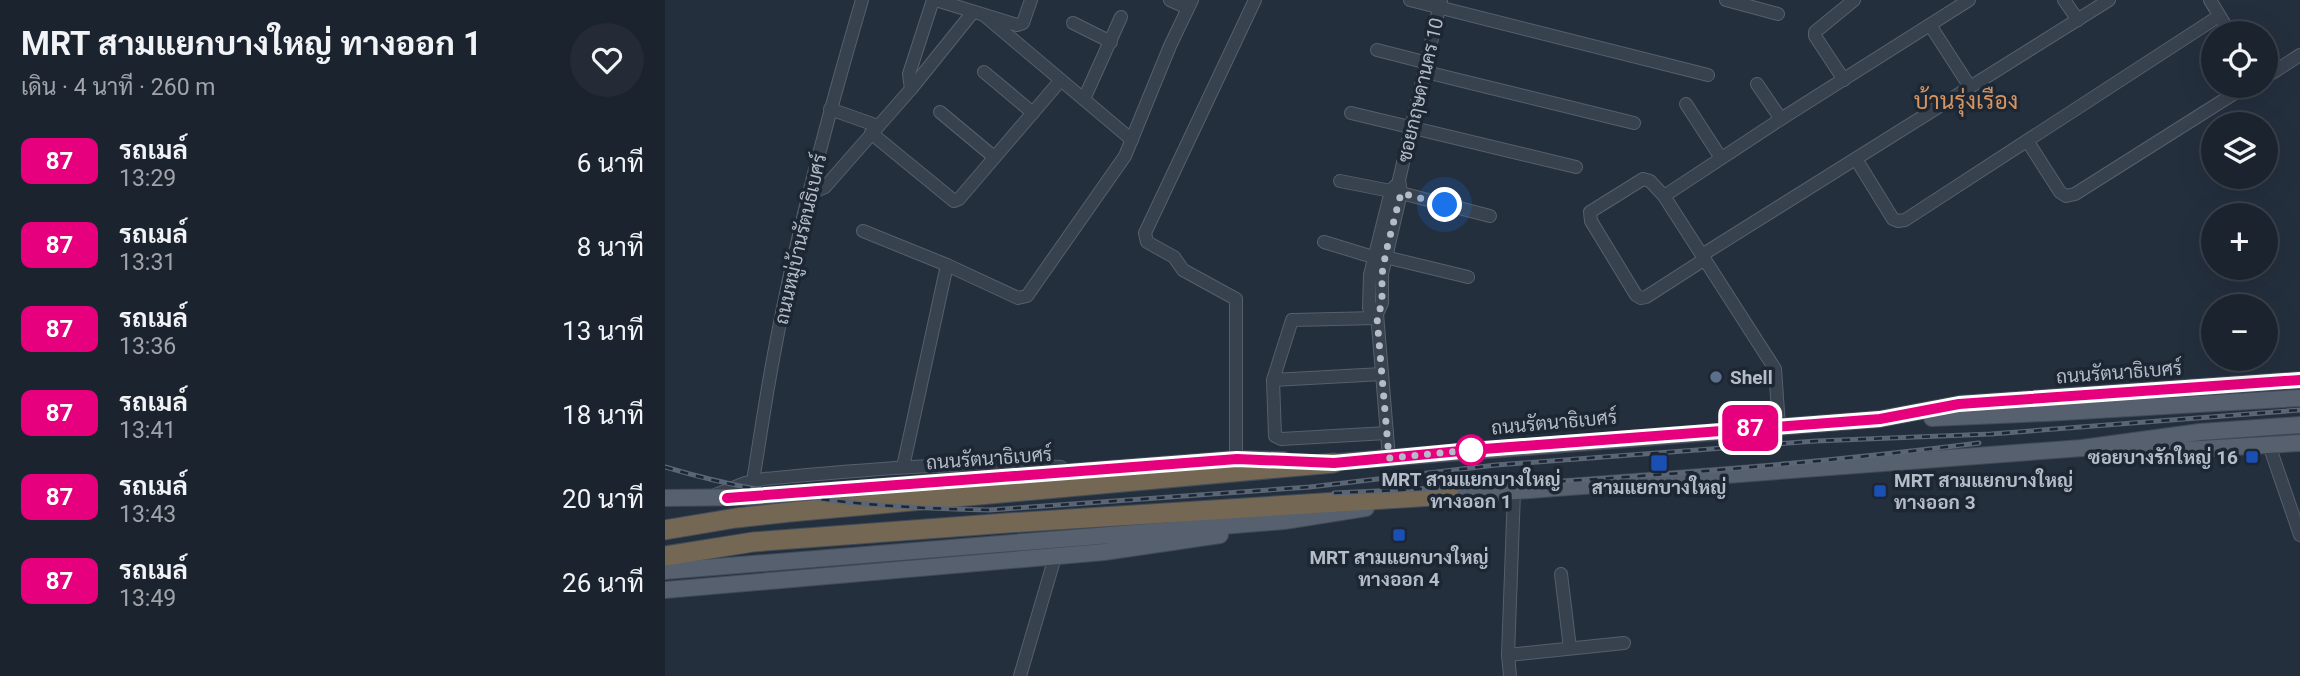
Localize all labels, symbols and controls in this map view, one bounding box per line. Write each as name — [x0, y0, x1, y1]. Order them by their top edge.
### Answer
street label: ซอยกฤษดานคร 10 — [1393, 15, 1448, 165]
map controls — [2201, 21, 2278, 371]
button: locate — [2201, 21, 2278, 98]
button: heart — [570, 23, 644, 97]
text: MRT สามแยกบางใหญ่ ทางออก 1 — [21, 24, 482, 63]
text: เดิน · 4 นาที · 260 m — [21, 74, 215, 101]
district label: บ้านรุ่งเรือง — [1914, 86, 2018, 117]
button: layers — [2201, 112, 2278, 189]
text: รถเมล์ — [119, 135, 188, 165]
text: 87 — [46, 147, 73, 175]
text: 6 นาที — [577, 148, 644, 178]
street label: ถนนหมู่บ้านรัตนธิเบศร์ — [769, 151, 833, 327]
text: 13:29 — [119, 165, 176, 192]
your location — [1427, 187, 1462, 222]
button: + — [2201, 203, 2278, 280]
text: รถเมล์ — [119, 219, 188, 249]
text: 87 — [46, 231, 73, 259]
text: 8 นาที — [577, 232, 644, 262]
text: 13:31 — [119, 249, 176, 276]
button: − — [2201, 294, 2278, 371]
text: รถเมล์ — [119, 303, 188, 333]
text: 87 — [46, 315, 73, 343]
text: 13 นาที — [562, 316, 644, 346]
text: 13:36 — [119, 333, 176, 360]
street label: ถนนรัตนาธิเบศร์ — [2055, 356, 2183, 388]
place label: Shell — [1730, 366, 1773, 389]
marker: Shell — [1708, 369, 1724, 385]
text: รถเมล์ — [119, 387, 188, 417]
text: 87 — [46, 399, 73, 427]
text: 18 นาที — [562, 400, 644, 430]
street label: ถนนรัตนาธิเบศร์ — [1490, 405, 1618, 439]
line badge: 87 — [1719, 405, 1781, 451]
text: 87 — [1736, 414, 1764, 442]
text: 13:41 — [119, 417, 176, 444]
marker: MRT สามแยกบางใหญ่ ทางออก 1 — [1456, 435, 1486, 465]
street label: ถนนรัตนาธิเบศร์ — [925, 442, 1053, 474]
place label: ซอยบางรักใหญ่ 16 — [2088, 445, 2238, 469]
marker: ซอยบางรักใหญ่ 16 — [2244, 449, 2260, 465]
marker: สามแยกบางใหญ่ — [1649, 453, 1669, 473]
place label: MRT สามแยกบางใหญ่ ทางออก 1 — [1381, 467, 1561, 513]
place label: MRT สามแยกบางใหญ่ ทางออก 3 — [1894, 468, 2073, 514]
text: รถเมล์ — [119, 471, 188, 501]
place label: สามแยกบางใหญ่ — [1592, 475, 1726, 499]
text: 87 — [46, 483, 73, 511]
marker: MRT สามแยกบางใหญ่ ทางออก 3 — [1872, 483, 1888, 499]
text: 20 นาที — [562, 484, 644, 514]
text: 13:43 — [119, 501, 176, 528]
marker: MRT สามแยกบางใหญ่ ทางออก 4 — [1391, 527, 1407, 543]
place label: MRT สามแยกบางใหญ่ ทางออก 4 — [1309, 545, 1489, 591]
text: รถเมล์ — [119, 555, 188, 585]
text: 87 — [46, 567, 73, 595]
text: 26 นาที — [562, 568, 644, 598]
text: 13:49 — [119, 585, 176, 612]

